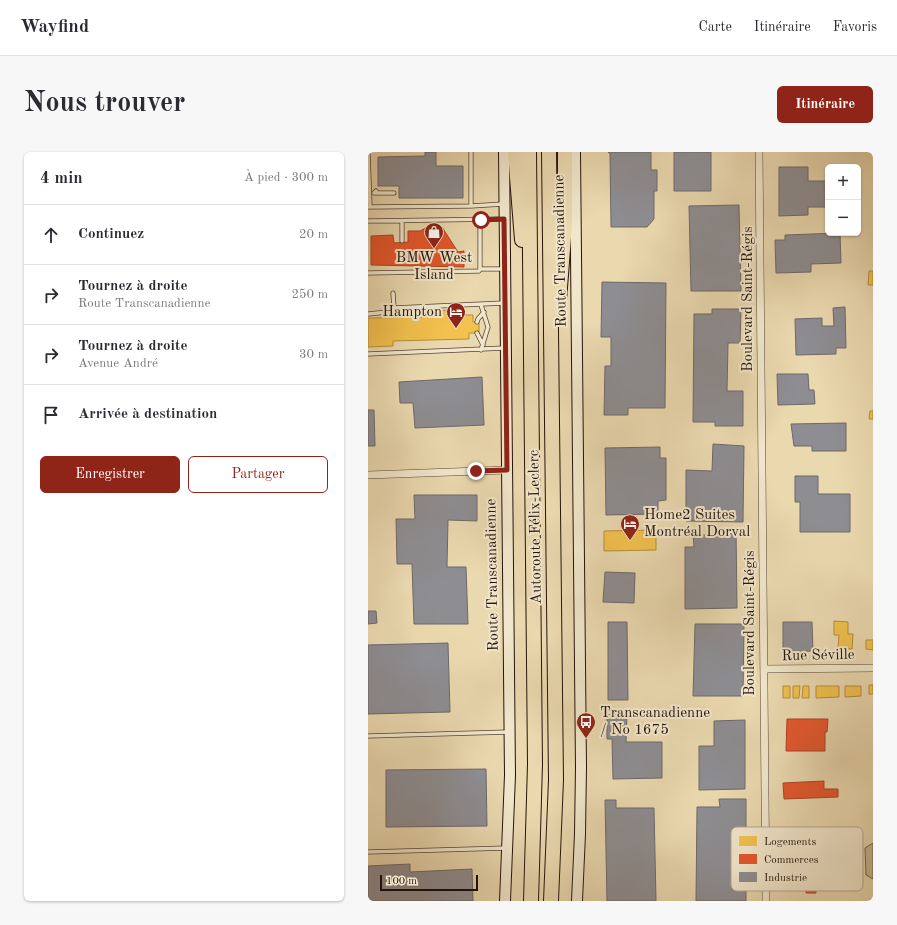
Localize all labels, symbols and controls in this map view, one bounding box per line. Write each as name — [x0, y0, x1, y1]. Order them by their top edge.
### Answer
text: Wayfind — [20, 18, 89, 37]
text: Carte — [698, 20, 732, 34]
text: Itinéraire — [754, 20, 811, 34]
text: Favoris — [833, 20, 877, 34]
button: Itinéraire — [777, 86, 873, 123]
text: Nous trouver — [24, 90, 185, 118]
map controls — [825, 164, 861, 236]
button: + — [825, 164, 861, 200]
text: 4 min — [40, 170, 83, 187]
text: À pied · 300 m — [244, 171, 328, 184]
street label: Route Transcanadienne — [552, 174, 570, 328]
button: − — [825, 200, 861, 236]
route start — [472, 211, 490, 229]
shop icon: BMW West Island — [423, 221, 445, 249]
icon: ahead — [40, 224, 62, 246]
street label: Boulevard Saint-Régis — [741, 226, 756, 372]
text: Continuez — [78, 227, 144, 242]
text: 20 m — [299, 228, 328, 241]
place label: BMW West Island — [396, 251, 472, 283]
text: Tournez à droite — [78, 279, 188, 294]
icon: right — [40, 284, 62, 306]
text: 250 m — [291, 288, 328, 301]
text: Route Transcanadienne — [78, 297, 210, 310]
hotel icon: Hampton — [445, 301, 467, 329]
place label: Hampton — [382, 305, 442, 320]
text: Tournez à droite — [78, 339, 188, 354]
icon: right — [40, 344, 62, 366]
text: 30 m — [299, 348, 328, 361]
text: Avenue André — [78, 357, 158, 370]
icon: arrive — [40, 404, 62, 426]
text: Arrivée à destination — [78, 407, 217, 422]
street label: Autoroute Félix-Leclerc — [527, 449, 545, 604]
button: Enregistrer — [40, 456, 180, 493]
button: Partager — [188, 456, 328, 493]
route end — [467, 462, 485, 480]
street label: Route Transcanadienne — [484, 498, 502, 652]
place label: Home2 Suites Montréal Dorval — [644, 508, 750, 540]
hotel icon: Home2 Suites Montréal Dorval — [619, 513, 641, 541]
street label: Boulevard Saint-Régis — [743, 550, 758, 696]
street label: Rue Séville — [781, 648, 855, 664]
place label: Transcanadienne / No 1675 — [600, 706, 710, 738]
bus stop icon: Transcanadienne / No 1675 — [575, 711, 597, 739]
legend — [731, 827, 863, 891]
text: Logements — [764, 837, 816, 848]
text: Commerces — [764, 855, 819, 866]
scale bar — [380, 873, 478, 892]
text: Industrie — [764, 873, 807, 884]
text: 100 m — [386, 876, 417, 887]

